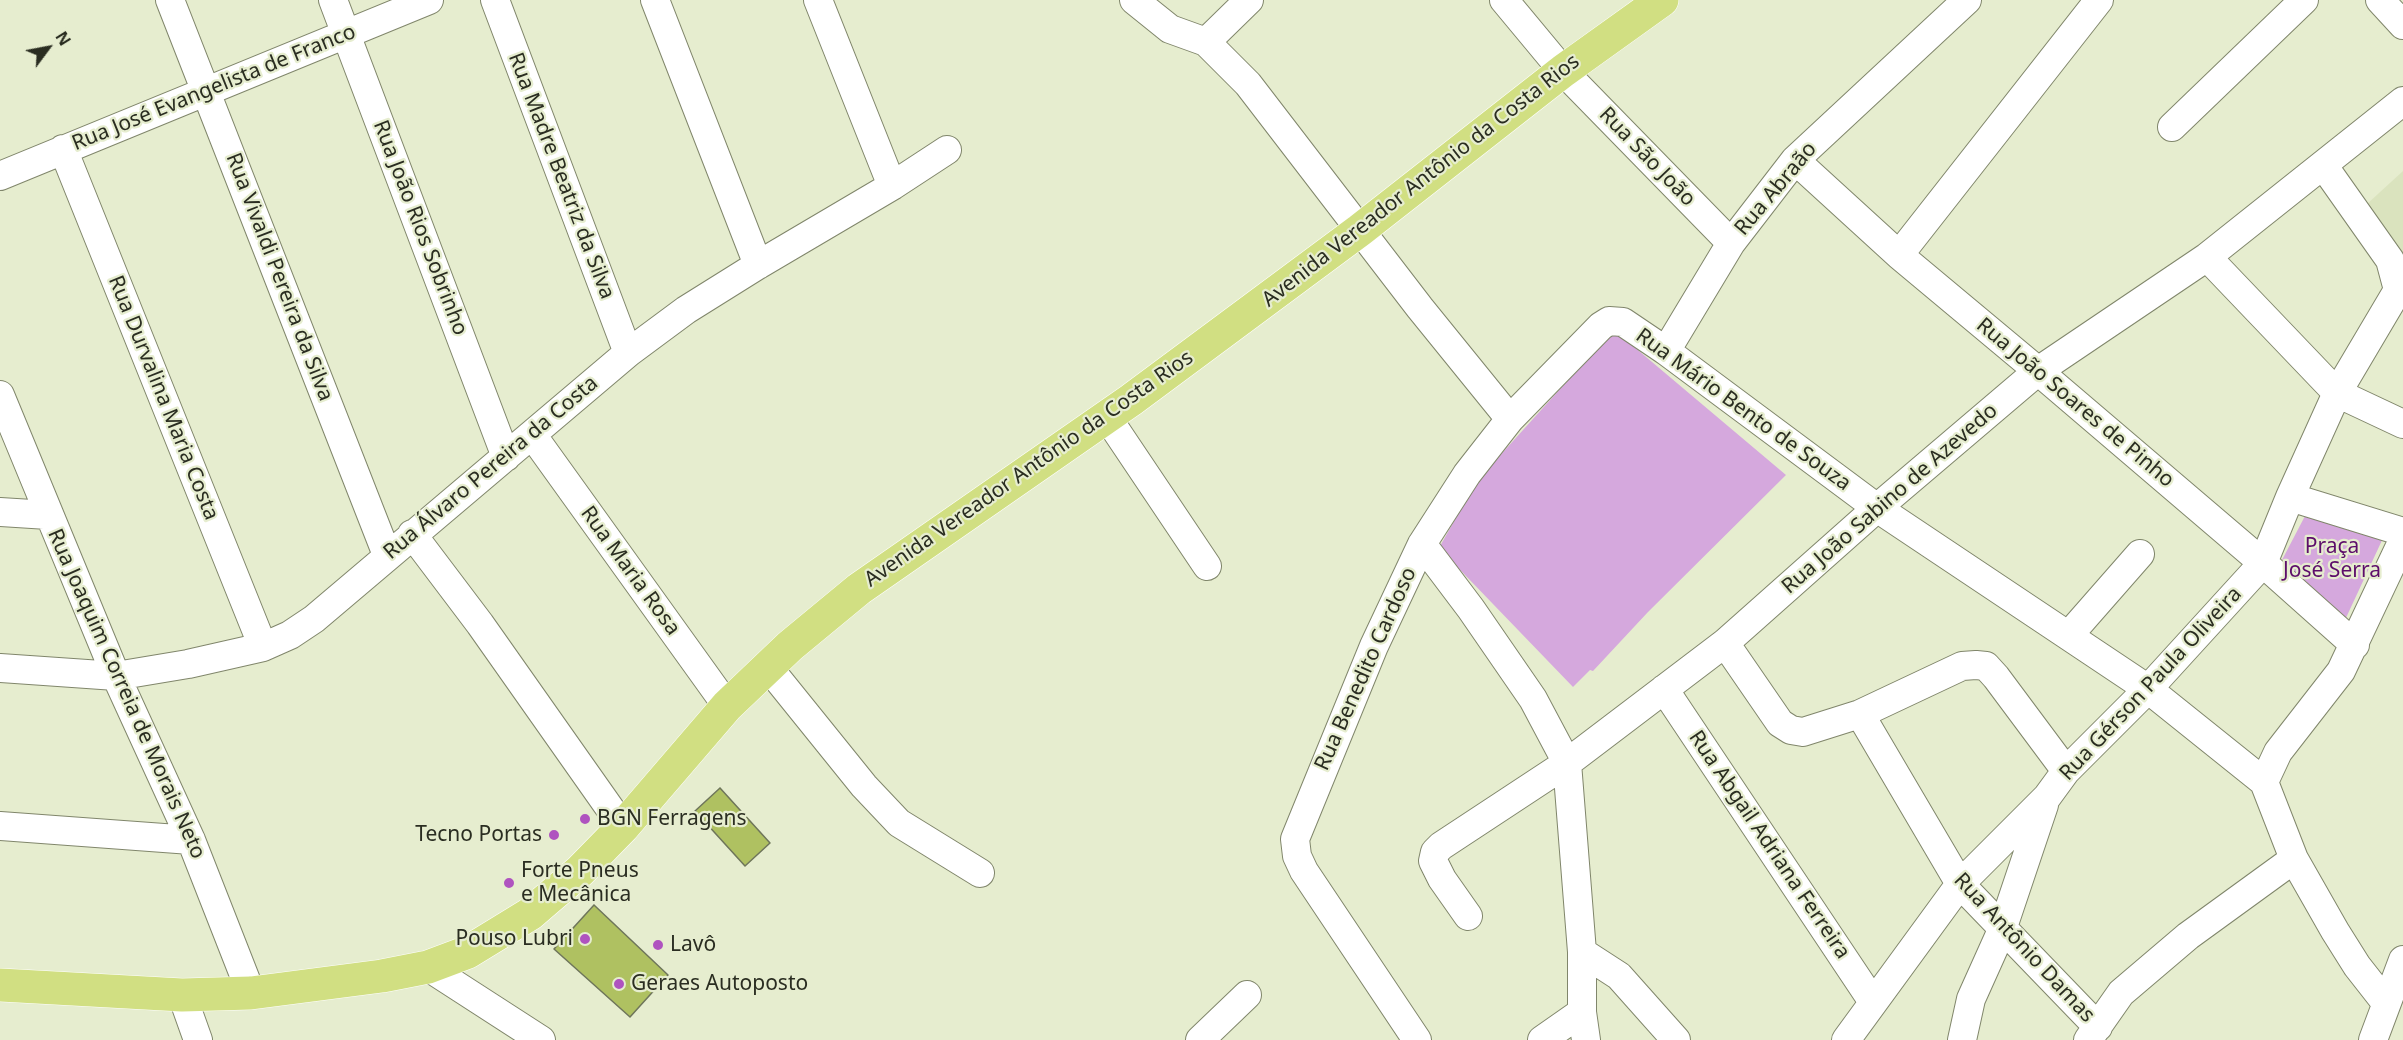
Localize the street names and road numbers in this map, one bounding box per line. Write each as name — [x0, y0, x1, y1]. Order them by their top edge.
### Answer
street label: Rua José Evangelista de Franco — [69, 19, 359, 157]
street label: Rua Madre Beatriz da Silva — [502, 49, 620, 303]
street label: Avenida Vereador Antônio da Costa Rios — [1257, 49, 1585, 313]
street label: Rua São João — [1594, 102, 1700, 212]
street label: Rua João Rios Sobrinho — [367, 117, 473, 339]
street label: Rua Abraão — [1730, 137, 1822, 241]
street label: Rua Vivaldi Pereira da Silva — [220, 149, 338, 405]
street label: Rua Durvalina Maria Costa — [102, 272, 224, 524]
street label: Rua João Soares de Pinho — [1971, 313, 2179, 493]
street label: Rua Mário Bento de Souza — [1631, 323, 1855, 497]
street label: Avenida Vereador Antônio da Costa Rios — [860, 345, 1198, 593]
street label: Rua Álvaro Pereira da Costa — [379, 371, 603, 565]
street label: Rua João Sabino de Azevedo — [1777, 398, 2003, 600]
street label: Rua Maria Rosa — [575, 502, 685, 640]
street label: Rua Joaquim Correia de Morais Neto — [42, 525, 210, 863]
street label: Rua Benedito Cardoso — [1310, 564, 1422, 774]
street label: Rua Gérson Paula Oliveira — [2055, 582, 2247, 786]
street label: Rua Abgail Adriana Ferreira — [1683, 726, 1855, 964]
street label: Rua Antônio Damas — [1948, 868, 2100, 1028]

